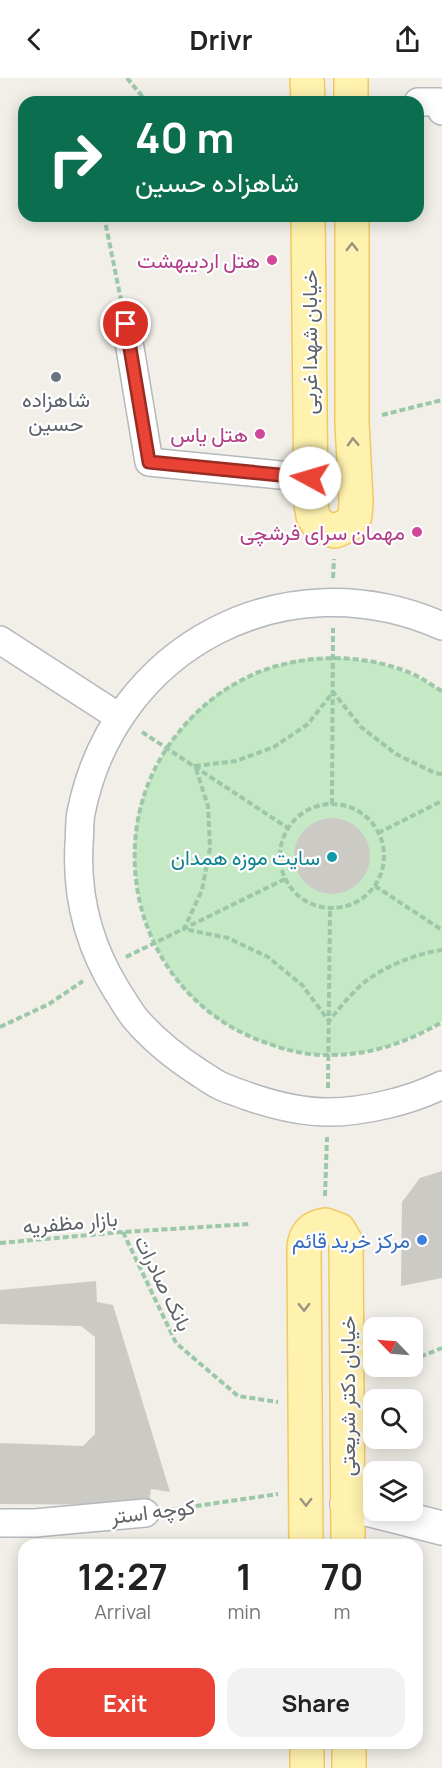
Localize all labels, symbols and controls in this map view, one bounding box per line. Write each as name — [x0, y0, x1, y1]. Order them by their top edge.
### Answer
text: Drivr — [190, 21, 252, 58]
icon: back — [18, 23, 51, 56]
icon: share — [391, 23, 424, 56]
text: 40 m — [135, 108, 234, 166]
icon: right — [36, 120, 114, 198]
text: شاهزاده حسین — [135, 163, 299, 200]
one-way arrow — [346, 243, 358, 252]
place label: هتل اردیبهشت — [137, 246, 260, 274]
marker: هتل اردیبهشت — [265, 253, 279, 267]
street label: خیابان شهدا غربی — [295, 270, 323, 414]
pin — [100, 298, 151, 349]
icon: arrive — [109, 307, 142, 340]
marker: شاهزاده حسین — [49, 370, 63, 384]
place label: شاهزاده حسین — [22, 385, 90, 437]
place label: هتل یاس — [170, 420, 248, 448]
marker: هتل یاس — [253, 427, 267, 441]
one-way arrow — [347, 438, 360, 447]
position arrow — [278, 446, 342, 510]
place label: مهمان سرای فرشچی — [240, 518, 405, 547]
marker: مهمان سرای فرشچی — [410, 525, 424, 539]
place label: سایت موزه همدان — [171, 843, 320, 871]
marker: سایت موزه همدان — [325, 850, 339, 864]
street label: بازار مظفریه — [21, 1204, 119, 1240]
place label: مرکز خرید قائم — [292, 1226, 410, 1255]
street label: بانک صادرات — [129, 1230, 199, 1336]
marker: مرکز خرید قائم — [415, 1233, 429, 1247]
one-way arrow — [298, 1302, 311, 1311]
street label: خیابان دکتر شریعتی — [333, 1316, 361, 1476]
north arrow — [363, 1317, 423, 1377]
map controls — [363, 1317, 423, 1521]
button: search — [363, 1389, 423, 1449]
button: layers — [363, 1461, 423, 1521]
street label: کوچه استر — [108, 1492, 197, 1531]
one-way arrow — [300, 1497, 312, 1506]
text: 12:27 — [78, 1552, 168, 1601]
text: 1 — [236, 1552, 252, 1601]
text: 70 — [320, 1552, 363, 1601]
text: Arrival — [94, 1598, 151, 1625]
text: min — [227, 1598, 261, 1625]
text: m — [333, 1598, 350, 1625]
button: Exit — [36, 1668, 215, 1737]
button: Share — [227, 1668, 405, 1737]

